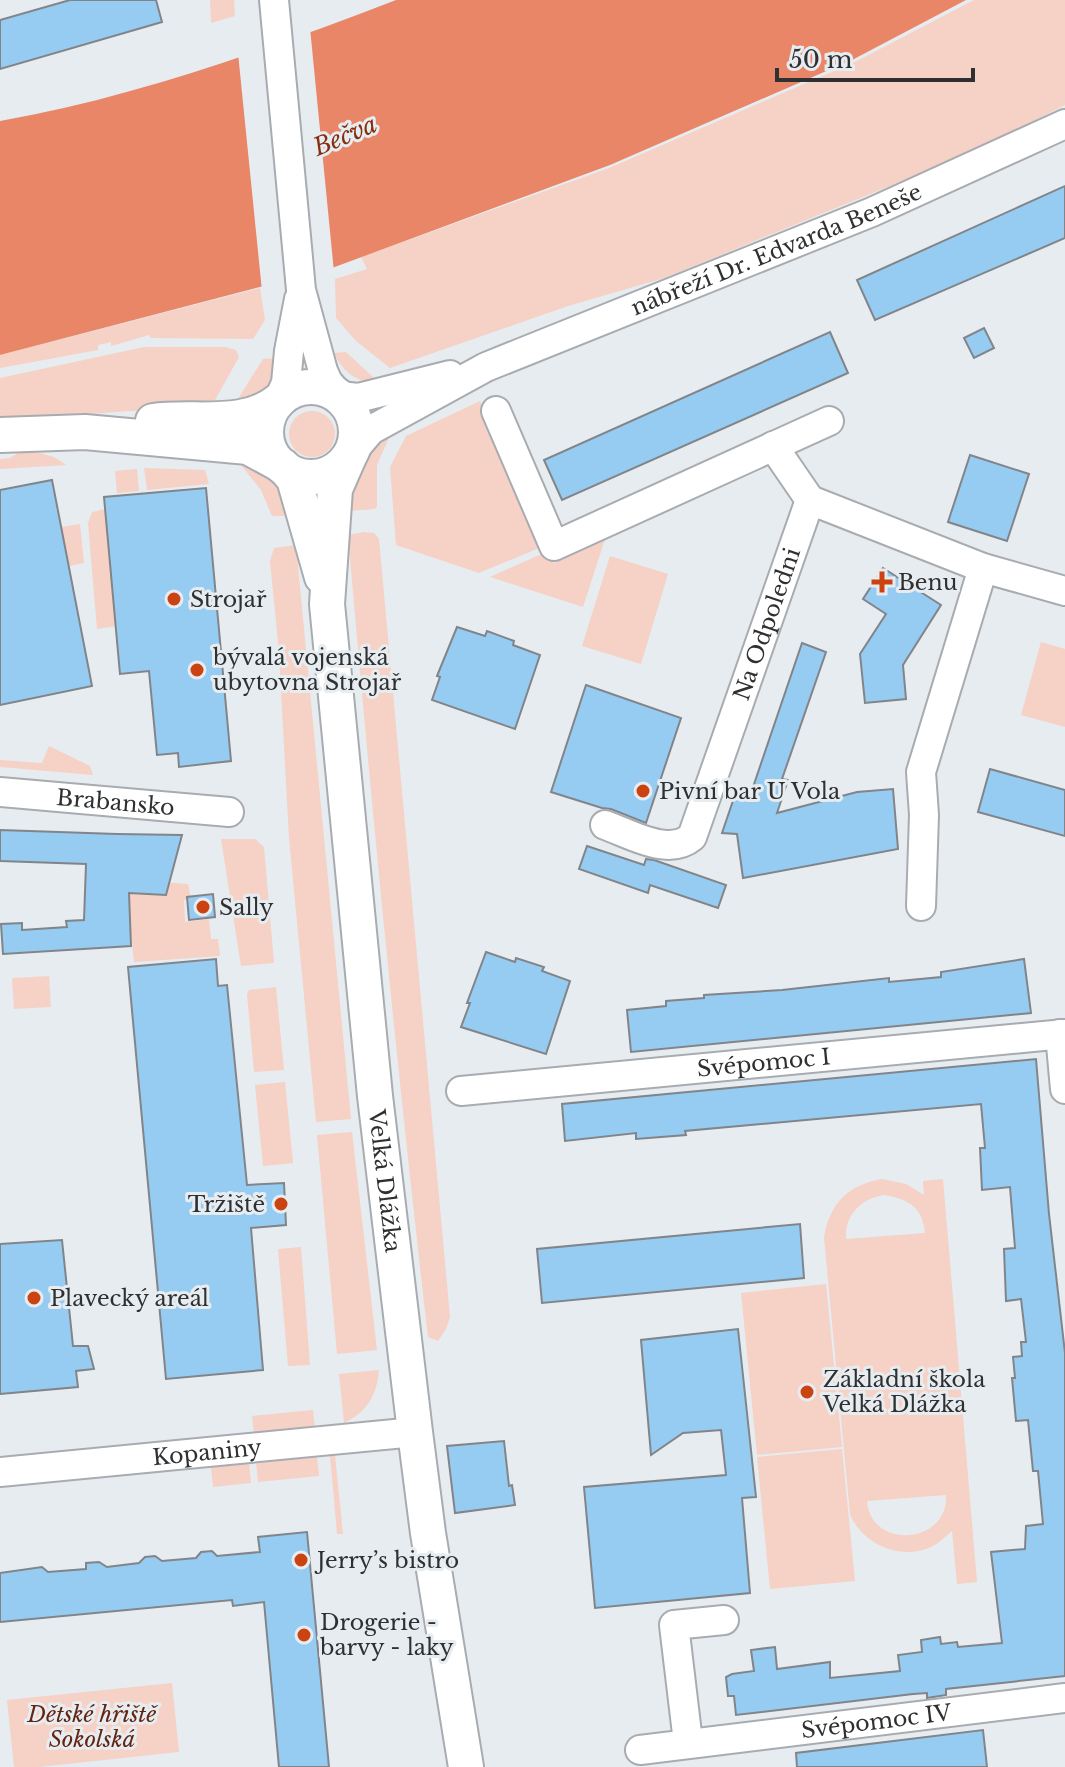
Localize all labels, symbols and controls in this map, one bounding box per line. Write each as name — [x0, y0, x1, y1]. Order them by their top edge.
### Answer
scale bar — [777, 32, 973, 82]
text: 50 m — [789, 45, 853, 74]
water label: Bečva — [308, 109, 381, 162]
street label: nábřeží Dr. Edvarda Beneše — [627, 178, 926, 321]
street label: Na Odpoledni — [728, 544, 806, 704]
place label: Benu — [898, 569, 958, 596]
marker: Benu — [873, 573, 891, 591]
place label: Strojař — [190, 586, 267, 613]
marker: Strojař — [165, 590, 183, 608]
place label: bývalá vojenská ubytovna Strojař — [212, 644, 402, 696]
marker: bývalá vojenská ubytovna Strojař — [188, 661, 206, 679]
place label: Pivní bar U Vola — [659, 778, 841, 805]
marker: Pivní bar U Vola — [634, 782, 652, 800]
street label: Brabansko — [55, 784, 176, 821]
place label: Sally — [219, 894, 274, 921]
marker: Sally — [194, 898, 212, 916]
street label: Svépomoc I — [696, 1043, 832, 1083]
street label: Velká Dlážka — [363, 1107, 407, 1255]
place label: Tržiště — [188, 1191, 265, 1218]
marker: Tržiště — [272, 1195, 290, 1213]
place label: Plavecký areál — [50, 1285, 209, 1312]
marker: Plavecký areál — [25, 1289, 43, 1307]
place label: Základní škola Velká Dlážka — [822, 1366, 986, 1418]
marker: Základní škola Velká Dlážka — [798, 1383, 816, 1401]
street label: Kopaniny — [151, 1434, 263, 1471]
place label: Jerry’s bistro — [314, 1547, 459, 1574]
marker: Jerry’s bistro — [292, 1551, 310, 1569]
place label: Drogerie - barvy - laky — [319, 1609, 454, 1661]
marker: Drogerie - barvy - laky — [295, 1626, 313, 1644]
street label: Svépomoc IV — [800, 1699, 954, 1744]
park label: Dětské hřiště Sokolská — [27, 1701, 159, 1753]

